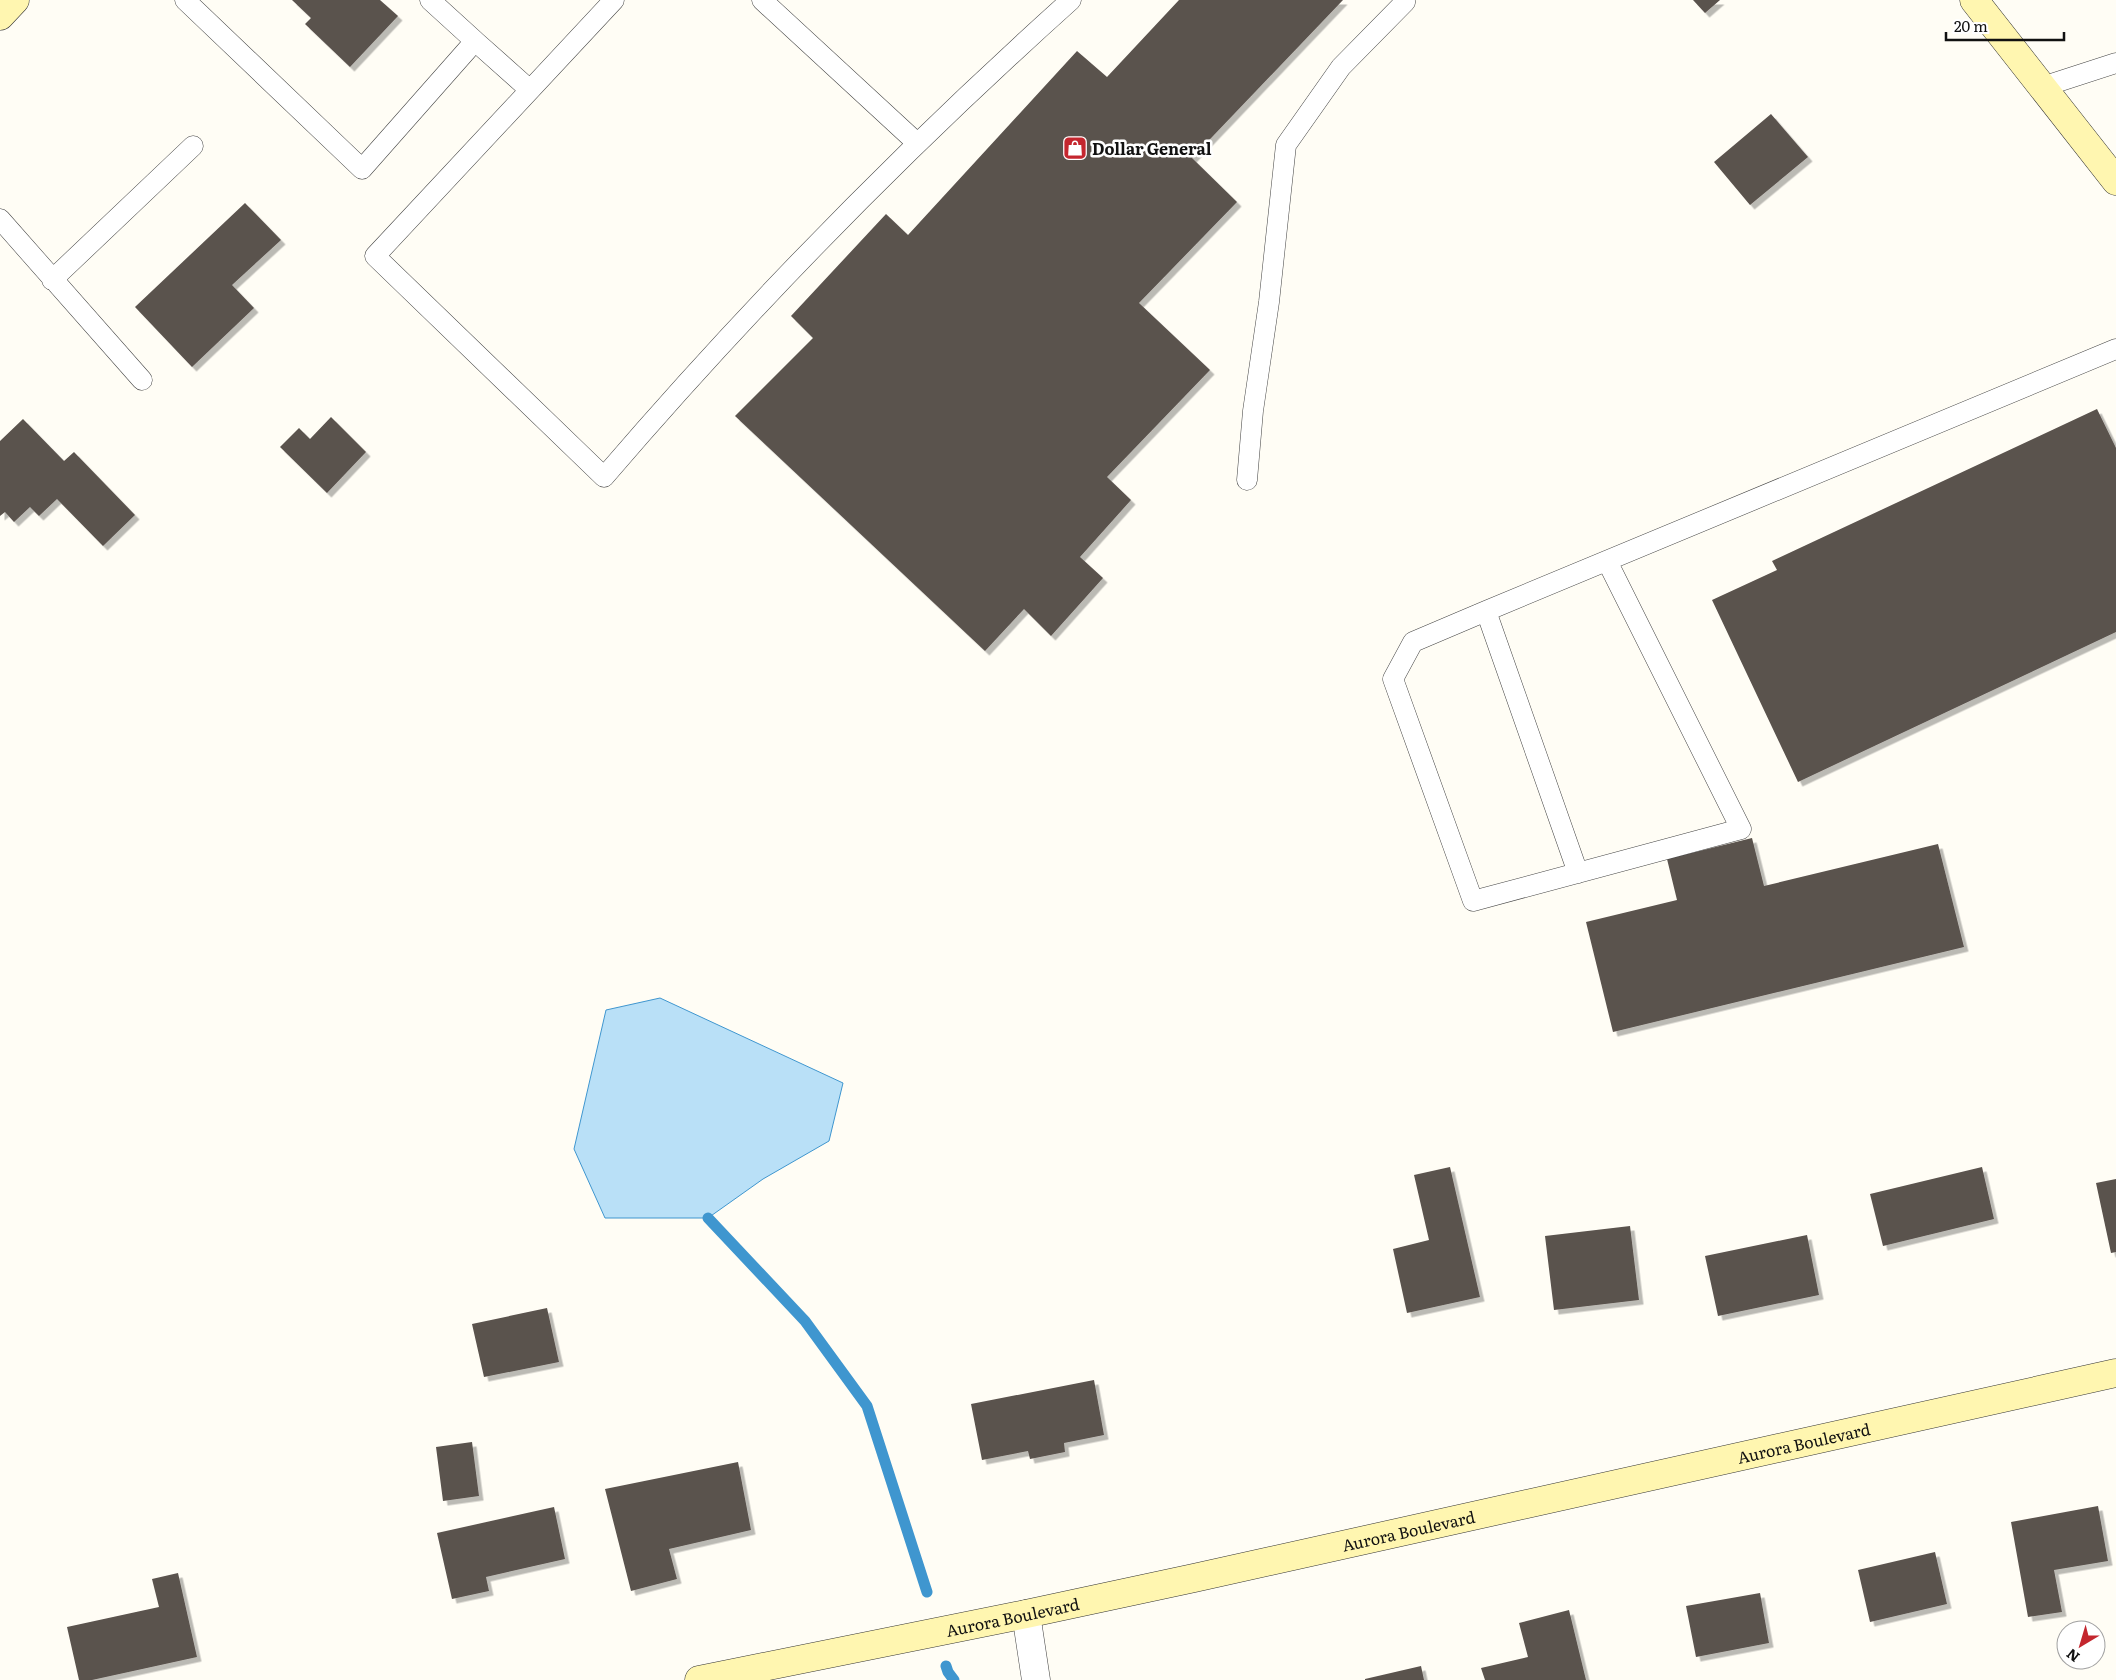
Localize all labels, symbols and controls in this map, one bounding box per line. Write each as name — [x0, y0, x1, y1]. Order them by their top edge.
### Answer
scale bar — [1946, 10, 2064, 42]
text: 20 m — [1954, 14, 1988, 37]
shop icon: Dollar General — [1062, 135, 1088, 161]
place label: Dollar General — [1092, 136, 1212, 160]
street label: Aurora Boulevard — [1735, 1416, 1873, 1469]
street label: Aurora Boulevard — [1340, 1504, 1477, 1557]
street label: Aurora Boulevard — [944, 1591, 1082, 1642]
north arrow — [2056, 1620, 2106, 1670]
text: N — [2061, 1644, 2083, 1668]

